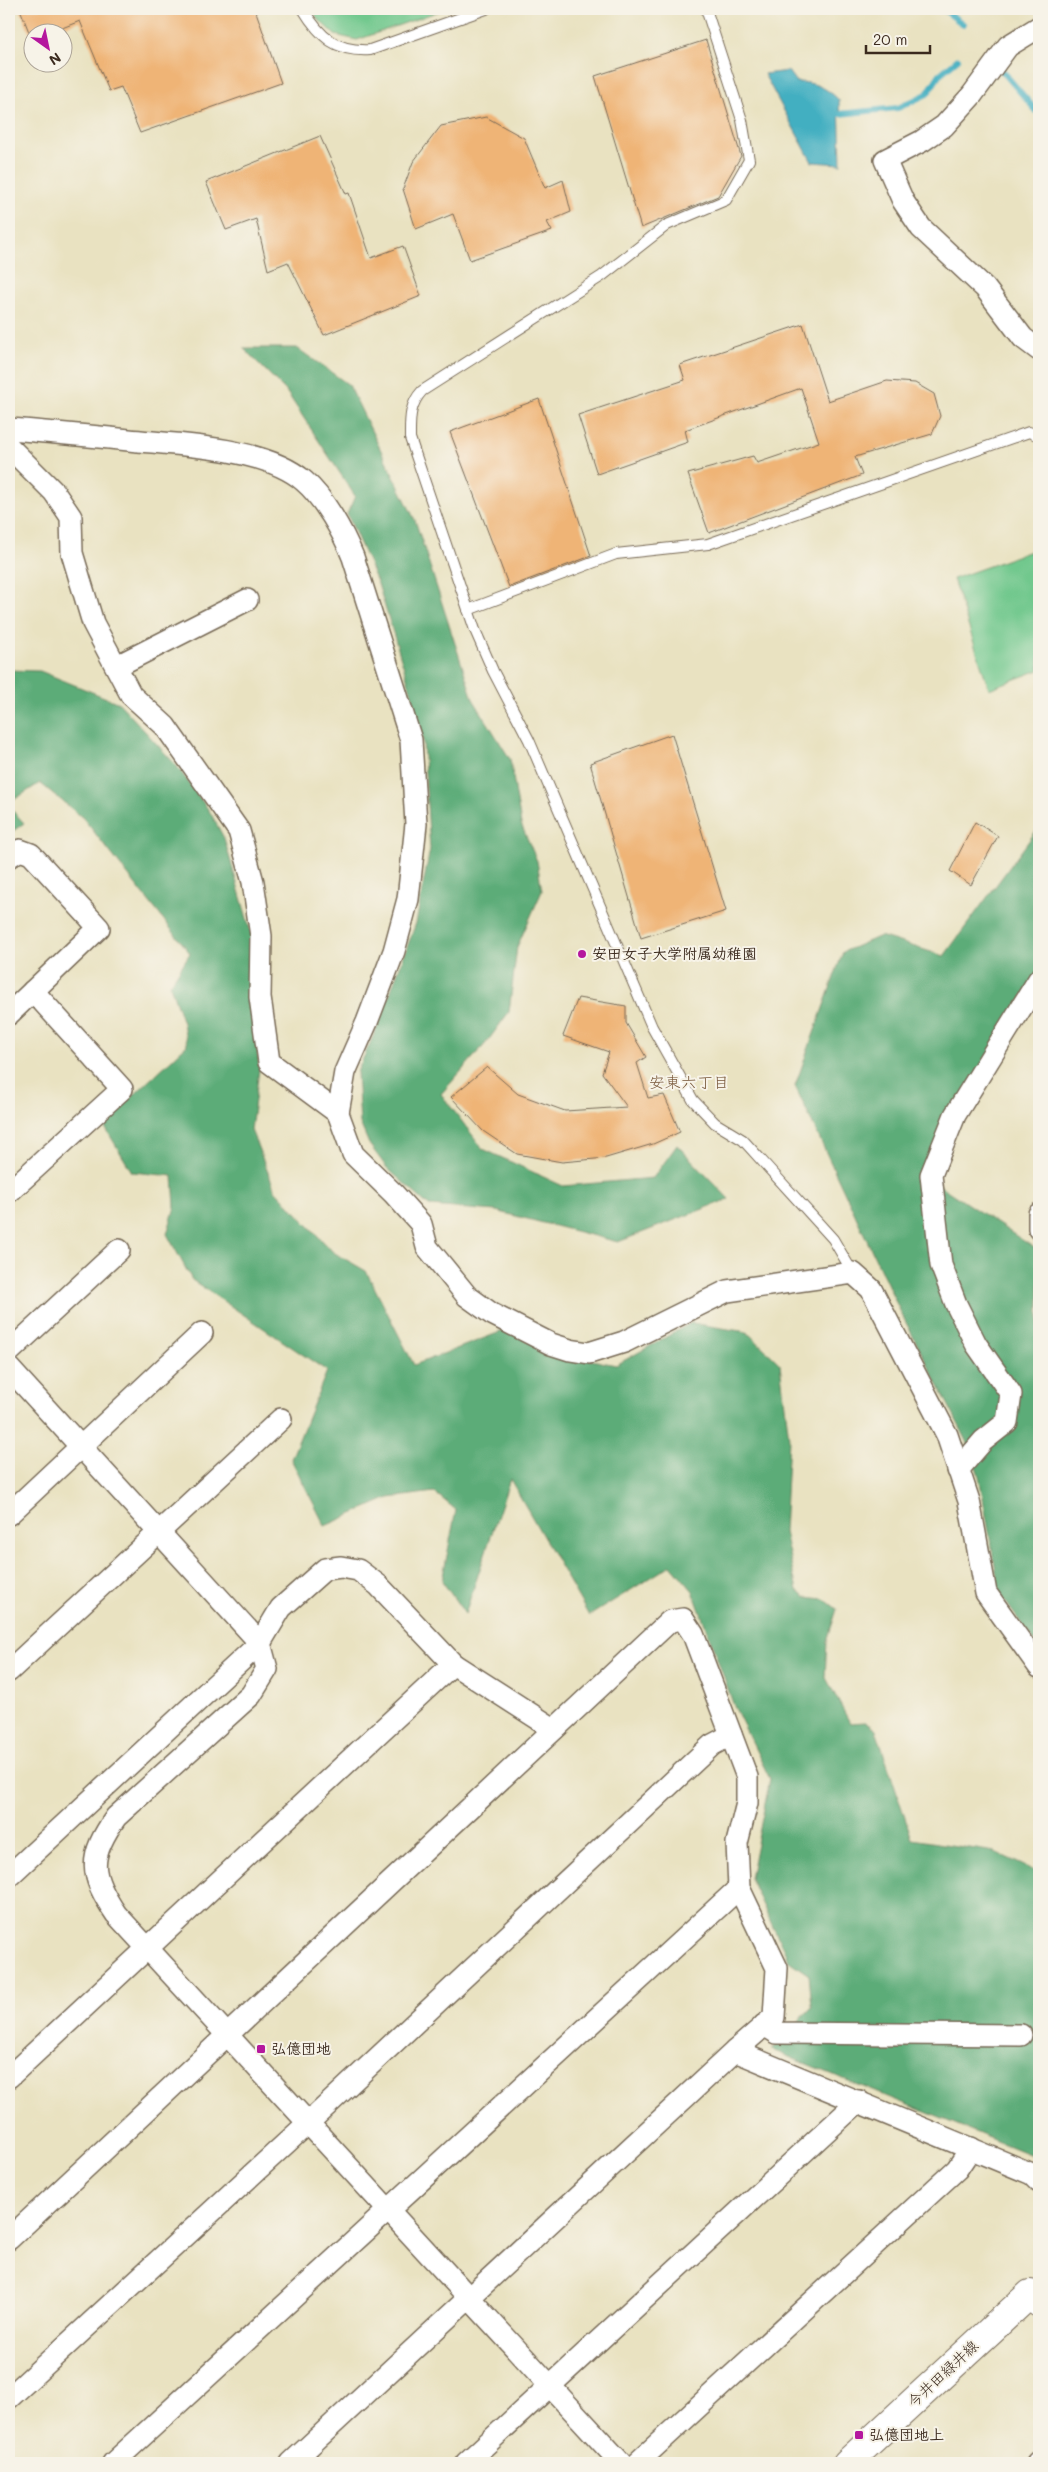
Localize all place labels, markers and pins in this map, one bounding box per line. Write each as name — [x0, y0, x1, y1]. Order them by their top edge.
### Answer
place label: 安田女子大学附属幼稚園 — [592, 943, 757, 963]
marker: 安田女子大学附属幼稚園 — [576, 948, 588, 960]
place label: 弘億団地 — [271, 2038, 331, 2058]
marker: 弘億団地 — [255, 2043, 267, 2055]
place label: 弘億団地上 — [869, 2424, 944, 2444]
marker: 弘億団地上 — [853, 2429, 865, 2441]

